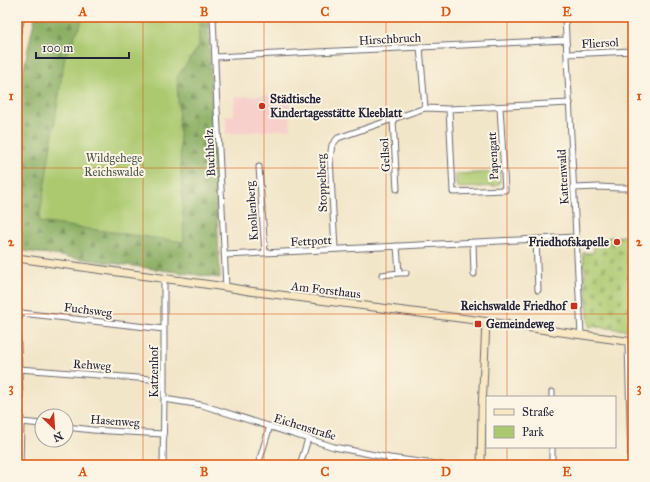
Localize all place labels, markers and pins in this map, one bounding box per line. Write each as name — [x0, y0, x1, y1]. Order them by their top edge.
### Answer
place label: Städtische Kindertagesstätte Kleeblatt — [270, 92, 403, 121]
marker: Städtische Kindertagesstätte Kleeblatt — [257, 101, 267, 111]
place label: Friedhofskapelle — [528, 235, 609, 250]
marker: Friedhofskapelle — [612, 237, 622, 247]
place label: Reichswalde Friedhof — [460, 299, 568, 313]
marker: Reichswalde Friedhof — [569, 301, 579, 311]
place label: Gemeindeweg — [486, 317, 554, 332]
marker: Gemeindeweg — [473, 319, 483, 329]

